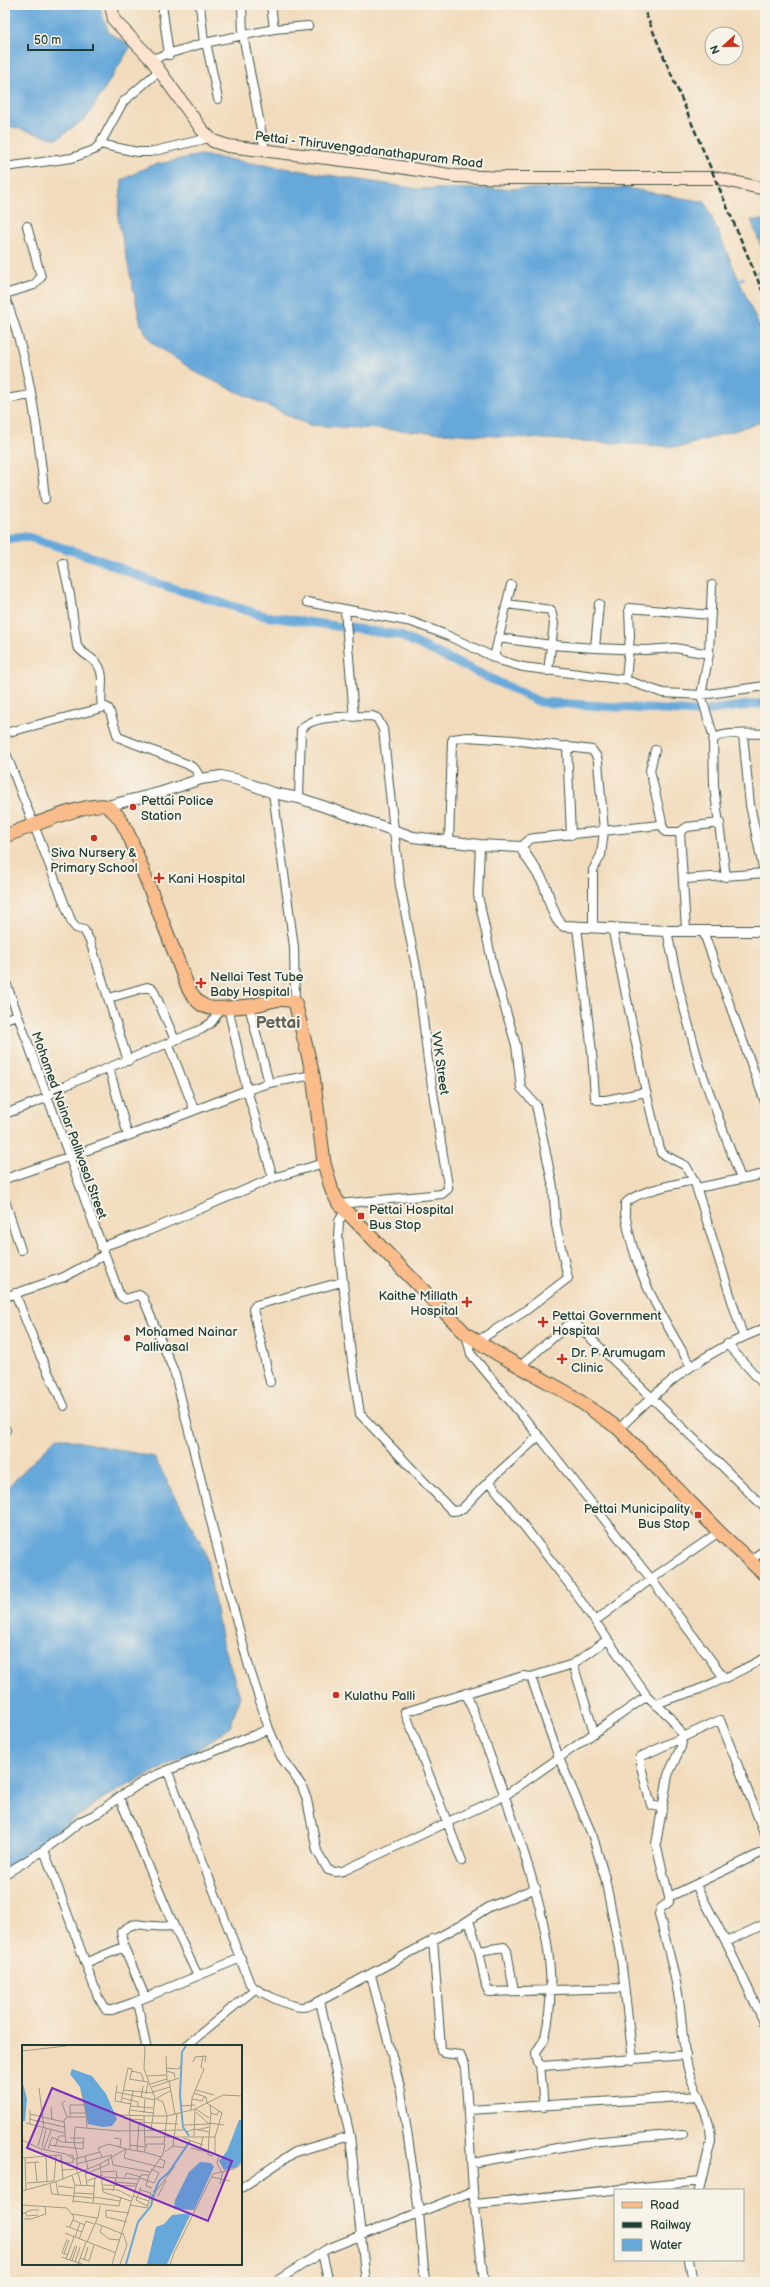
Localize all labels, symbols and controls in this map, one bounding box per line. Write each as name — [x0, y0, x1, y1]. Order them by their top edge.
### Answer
scale bar — [28, 26, 93, 52]
north arrow — [704, 26, 744, 66]
text: 50 m — [34, 33, 61, 48]
text: N — [708, 43, 723, 56]
street label: Pettai - Thiruvengadanathapuram Road — [254, 128, 484, 172]
place label: Pettai Police Station — [141, 793, 214, 824]
marker: Pettai Police Station — [128, 802, 138, 812]
marker: Siva Nursery & Primary School — [89, 833, 99, 843]
place label: Siva Nursery & Primary School — [50, 845, 138, 876]
place label: Kani Hospital — [168, 871, 245, 887]
marker: Kani Hospital — [153, 872, 165, 884]
place label: Nellai Test Tube Baby Hospital — [210, 969, 304, 1000]
marker: Nellai Test Tube Baby Hospital — [195, 977, 207, 989]
district label: Pettai — [256, 1013, 300, 1033]
street label: Mohamed Nainar Pallivasal Street — [28, 1030, 110, 1221]
street label: VVK Street — [428, 1031, 452, 1096]
place label: Pettai Hospital Bus Stop — [369, 1202, 454, 1233]
marker: Pettai Hospital Bus Stop — [356, 1211, 366, 1221]
place label: Kaithe Millath Hospital — [378, 1288, 458, 1319]
marker: Kaithe Millath Hospital — [461, 1296, 473, 1308]
place label: Pettai Government Hospital — [552, 1308, 662, 1339]
marker: Pettai Government Hospital — [537, 1316, 549, 1328]
place label: Mohamed Nainar Pallivasal — [135, 1324, 237, 1355]
marker: Mohamed Nainar Pallivasal — [122, 1333, 132, 1343]
place label: Dr. P Arumugam Clinic — [571, 1345, 666, 1376]
marker: Dr. P Arumugam Clinic — [556, 1353, 568, 1365]
place label: Pettai Municipality Bus Stop — [584, 1501, 690, 1532]
marker: Pettai Municipality Bus Stop — [693, 1510, 703, 1520]
place label: Kulathu Palli — [344, 1688, 415, 1704]
marker: Kulathu Palli — [331, 1690, 341, 1700]
inset map — [22, 2045, 242, 2265]
legend — [614, 2189, 744, 2261]
text: Road — [650, 2198, 679, 2213]
text: Railway — [650, 2218, 692, 2233]
text: Water — [650, 2238, 682, 2253]

